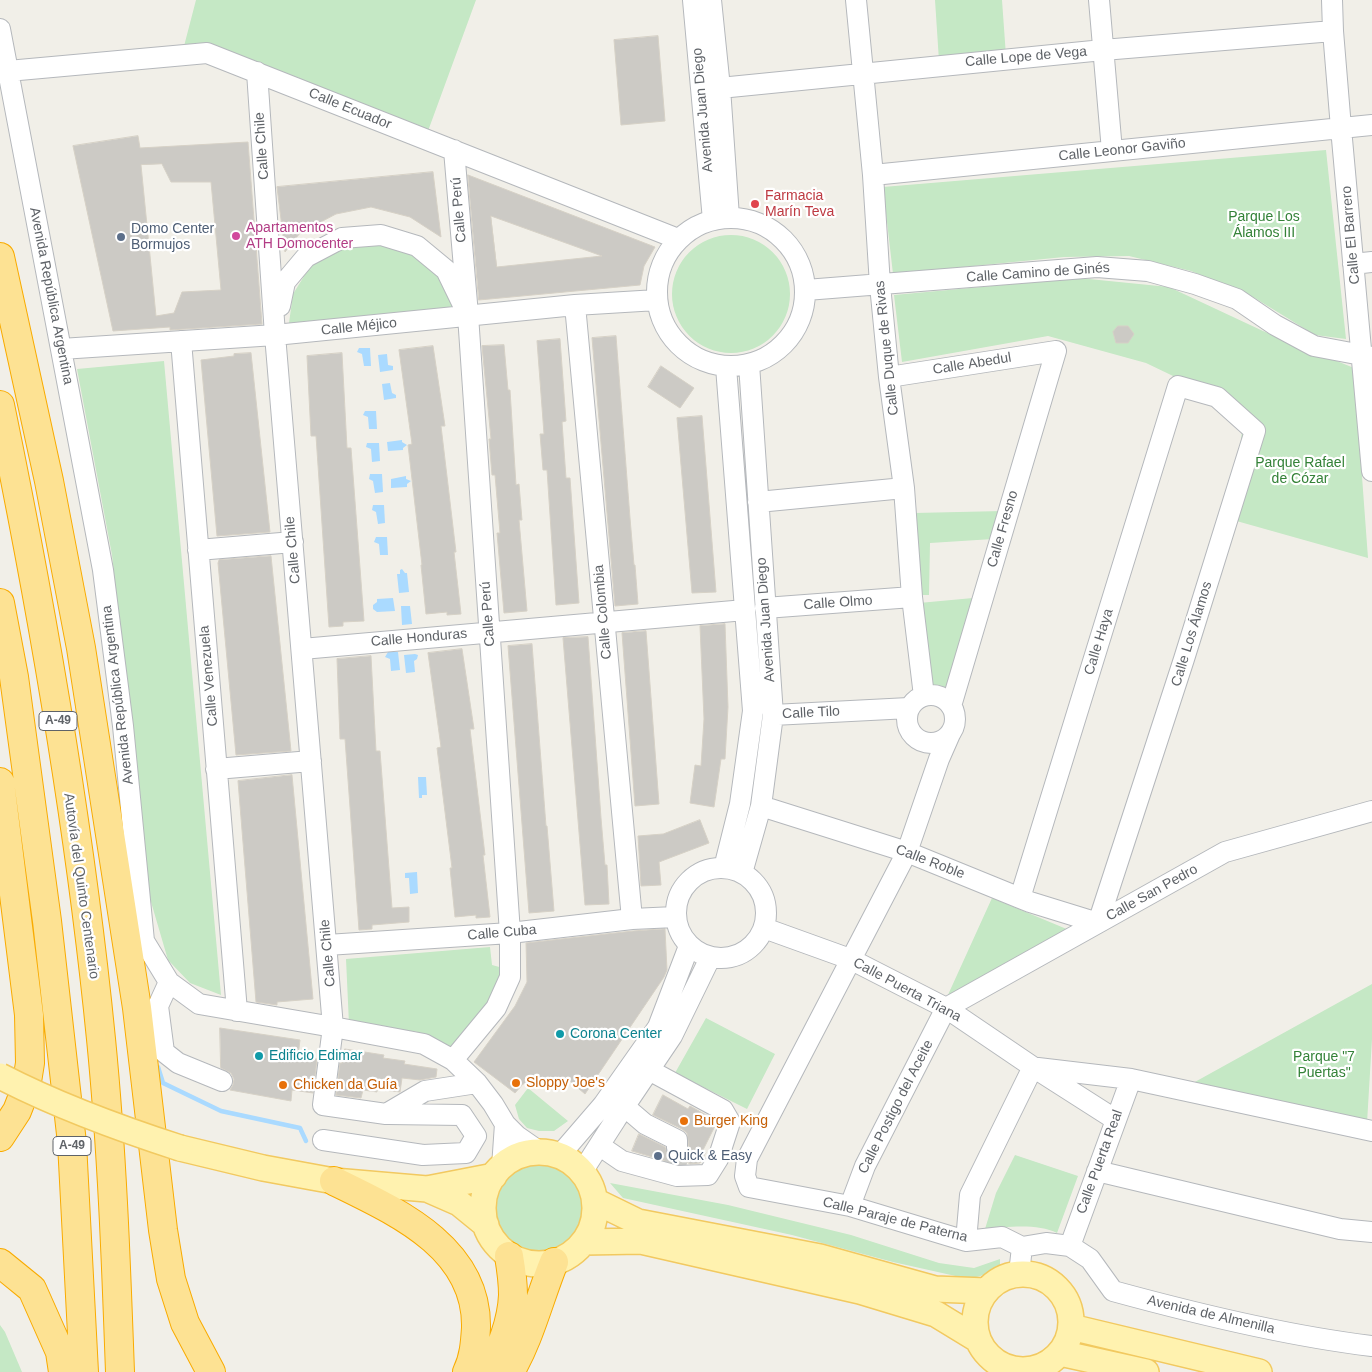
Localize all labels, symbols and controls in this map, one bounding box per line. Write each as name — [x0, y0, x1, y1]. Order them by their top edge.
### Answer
street label: Calle Lope de Vega — [964, 43, 1088, 71]
street label: Avenida Juan Diego — [689, 47, 717, 173]
street label: Calle Ecuador — [306, 85, 394, 133]
street label: Calle Chile — [251, 112, 273, 180]
street label: Calle Leonor Gaviño — [1058, 135, 1186, 165]
street label: Calle Perú — [448, 177, 470, 243]
street label: Calle El Barrero — [1338, 185, 1364, 285]
place label: Farmacia Marín Teva — [765, 188, 834, 220]
marker: Farmacia Marín Teva — [749, 198, 761, 210]
street label: Avenida República Argentina — [26, 206, 76, 386]
park label: Parque Los Álamos III — [1228, 209, 1300, 242]
place label: Apartamentos ATH Domocenter — [246, 220, 353, 252]
place label: Domo Center Bormujos — [131, 221, 214, 253]
marker: Apartamentos ATH Domocenter — [230, 230, 242, 242]
marker: Domo Center Bormujos — [115, 231, 127, 243]
street label: Calle Camino de Ginés — [966, 260, 1110, 286]
street label: Calle Duque de Rivas — [872, 280, 902, 416]
street label: Calle Méjico — [320, 315, 398, 339]
street label: Calle Abedul — [931, 349, 1013, 379]
park label: Parque Rafael de Cózar — [1255, 455, 1345, 488]
street label: Calle Fresno — [984, 489, 1022, 569]
street label: Calle Chile — [282, 516, 304, 584]
street label: Avenida Juan Diego — [753, 557, 779, 683]
street label: Calle Colombia — [590, 564, 616, 660]
street label: Calle Los Álamos — [1168, 579, 1216, 689]
street label: Calle Perú — [477, 581, 499, 647]
street label: Calle Olmo — [803, 592, 873, 614]
street label: Avenida República Argentina — [99, 604, 137, 786]
street label: Calle Haya — [1081, 607, 1117, 677]
street label: Calle Venezuela — [196, 625, 222, 727]
street label: Calle Honduras — [370, 625, 468, 651]
street label: Calle Tilo — [782, 703, 840, 723]
road number: A-49 — [39, 711, 77, 730]
street label: Autovía del Quinto Centenario — [60, 792, 102, 980]
street label: Calle Roble — [893, 841, 967, 883]
street label: Calle San Pedro — [1103, 861, 1201, 925]
street label: Calle Chile — [317, 919, 339, 987]
street label: Calle Cuba — [467, 922, 537, 944]
street label: Calle Puerta Triana — [850, 954, 964, 1026]
place label: Corona Center — [570, 1026, 662, 1042]
marker: Corona Center — [554, 1028, 566, 1040]
street label: Calle Postigo del Aceite — [855, 1037, 937, 1177]
place label: Edificio Edimar — [269, 1048, 362, 1064]
park label: Parque "7 Puertas" — [1293, 1049, 1355, 1082]
marker: Edificio Edimar — [253, 1050, 265, 1062]
place label: Sloppy Joe's — [526, 1075, 605, 1091]
place label: Chicken da Guía — [293, 1077, 397, 1093]
marker: Sloppy Joe's — [510, 1077, 522, 1089]
marker: Chicken da Guía — [277, 1079, 289, 1091]
street label: Calle Puerta Real — [1073, 1108, 1127, 1216]
place label: Burger King — [694, 1113, 768, 1129]
marker: Burger King — [678, 1115, 690, 1127]
road number: A-49 — [53, 1136, 91, 1156]
place label: Quick & Easy — [668, 1148, 752, 1164]
marker: Quick & Easy — [652, 1150, 664, 1162]
street label: Calle Paraje de Paterna — [821, 1194, 969, 1246]
street label: Avenida de Almenilla — [1146, 1292, 1276, 1338]

